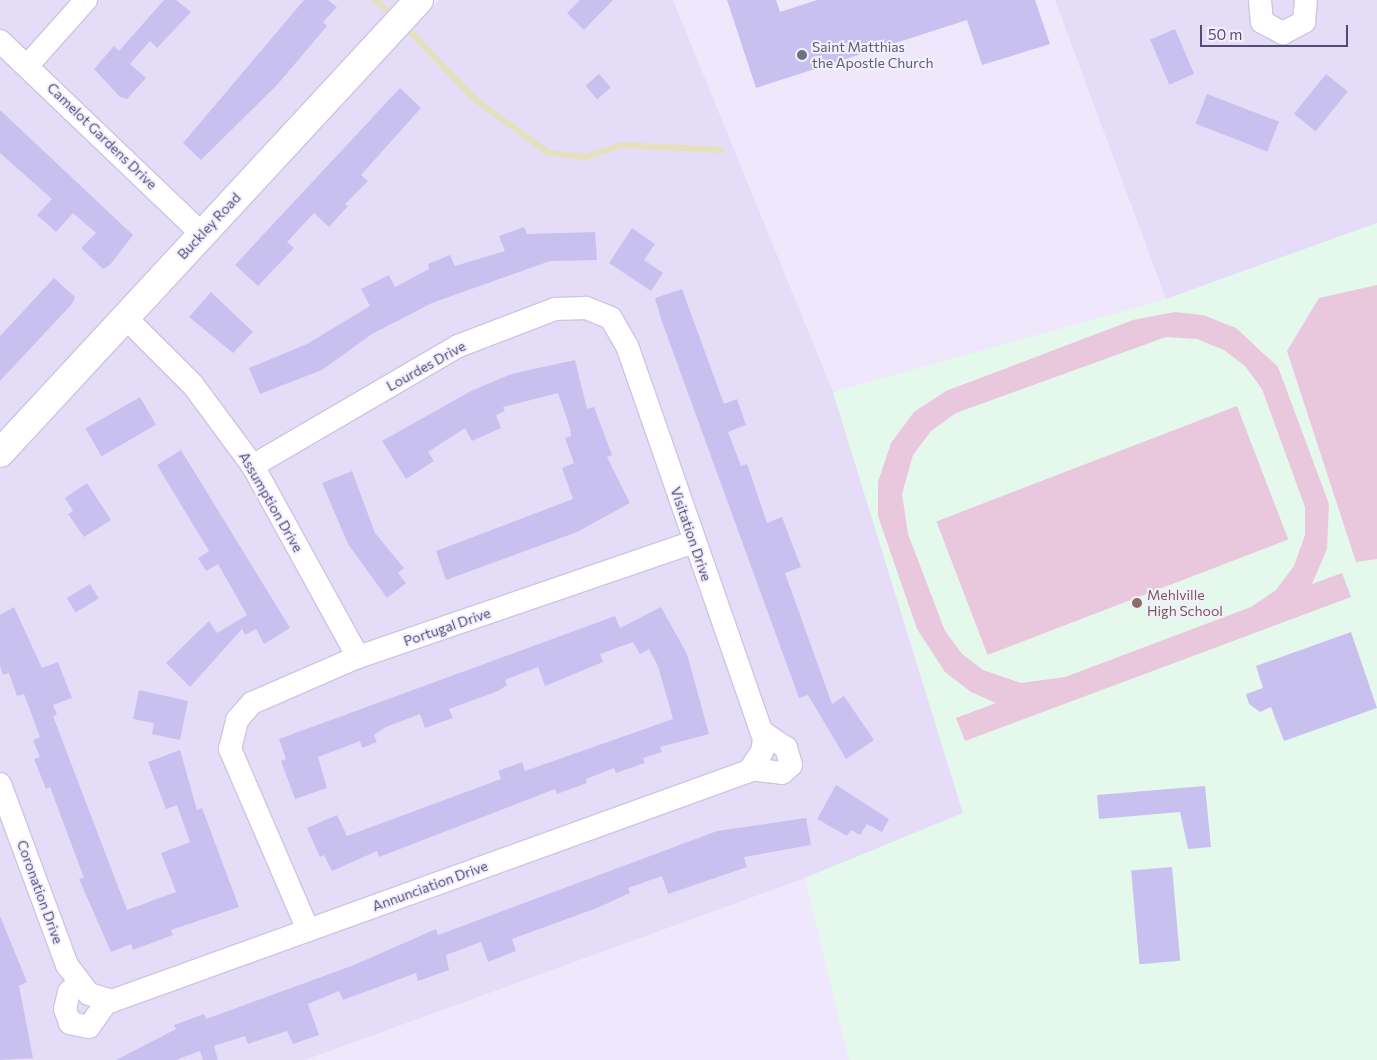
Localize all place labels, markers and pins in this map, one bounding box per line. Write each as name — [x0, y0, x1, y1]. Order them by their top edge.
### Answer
place label: Saint Matthias the Apostle Church — [812, 39, 933, 72]
marker: Saint Matthias the Apostle Church — [796, 49, 808, 61]
place label: Mehlville High School — [1147, 587, 1223, 620]
marker: Mehlville High School — [1131, 597, 1143, 609]

